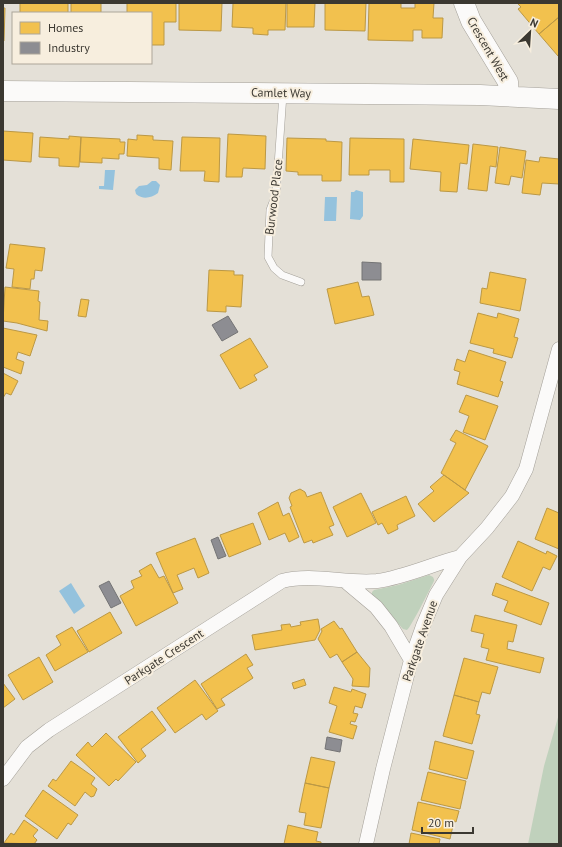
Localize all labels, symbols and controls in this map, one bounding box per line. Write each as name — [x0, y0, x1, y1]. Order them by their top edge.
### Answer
legend — [12, 12, 152, 64]
north arrow — [510, 12, 550, 52]
street label: Crescent West — [464, 14, 513, 83]
text: N — [528, 15, 540, 31]
text: Homes — [48, 20, 83, 35]
text: Industry — [48, 40, 90, 55]
street label: Camlet Way — [251, 84, 312, 101]
street label: Burwood Place — [261, 158, 286, 236]
street label: Parkgate Avenue — [399, 598, 440, 683]
street label: Parkgate Crescent — [121, 625, 206, 688]
scale bar — [422, 809, 473, 835]
text: 20 m — [428, 815, 454, 830]

